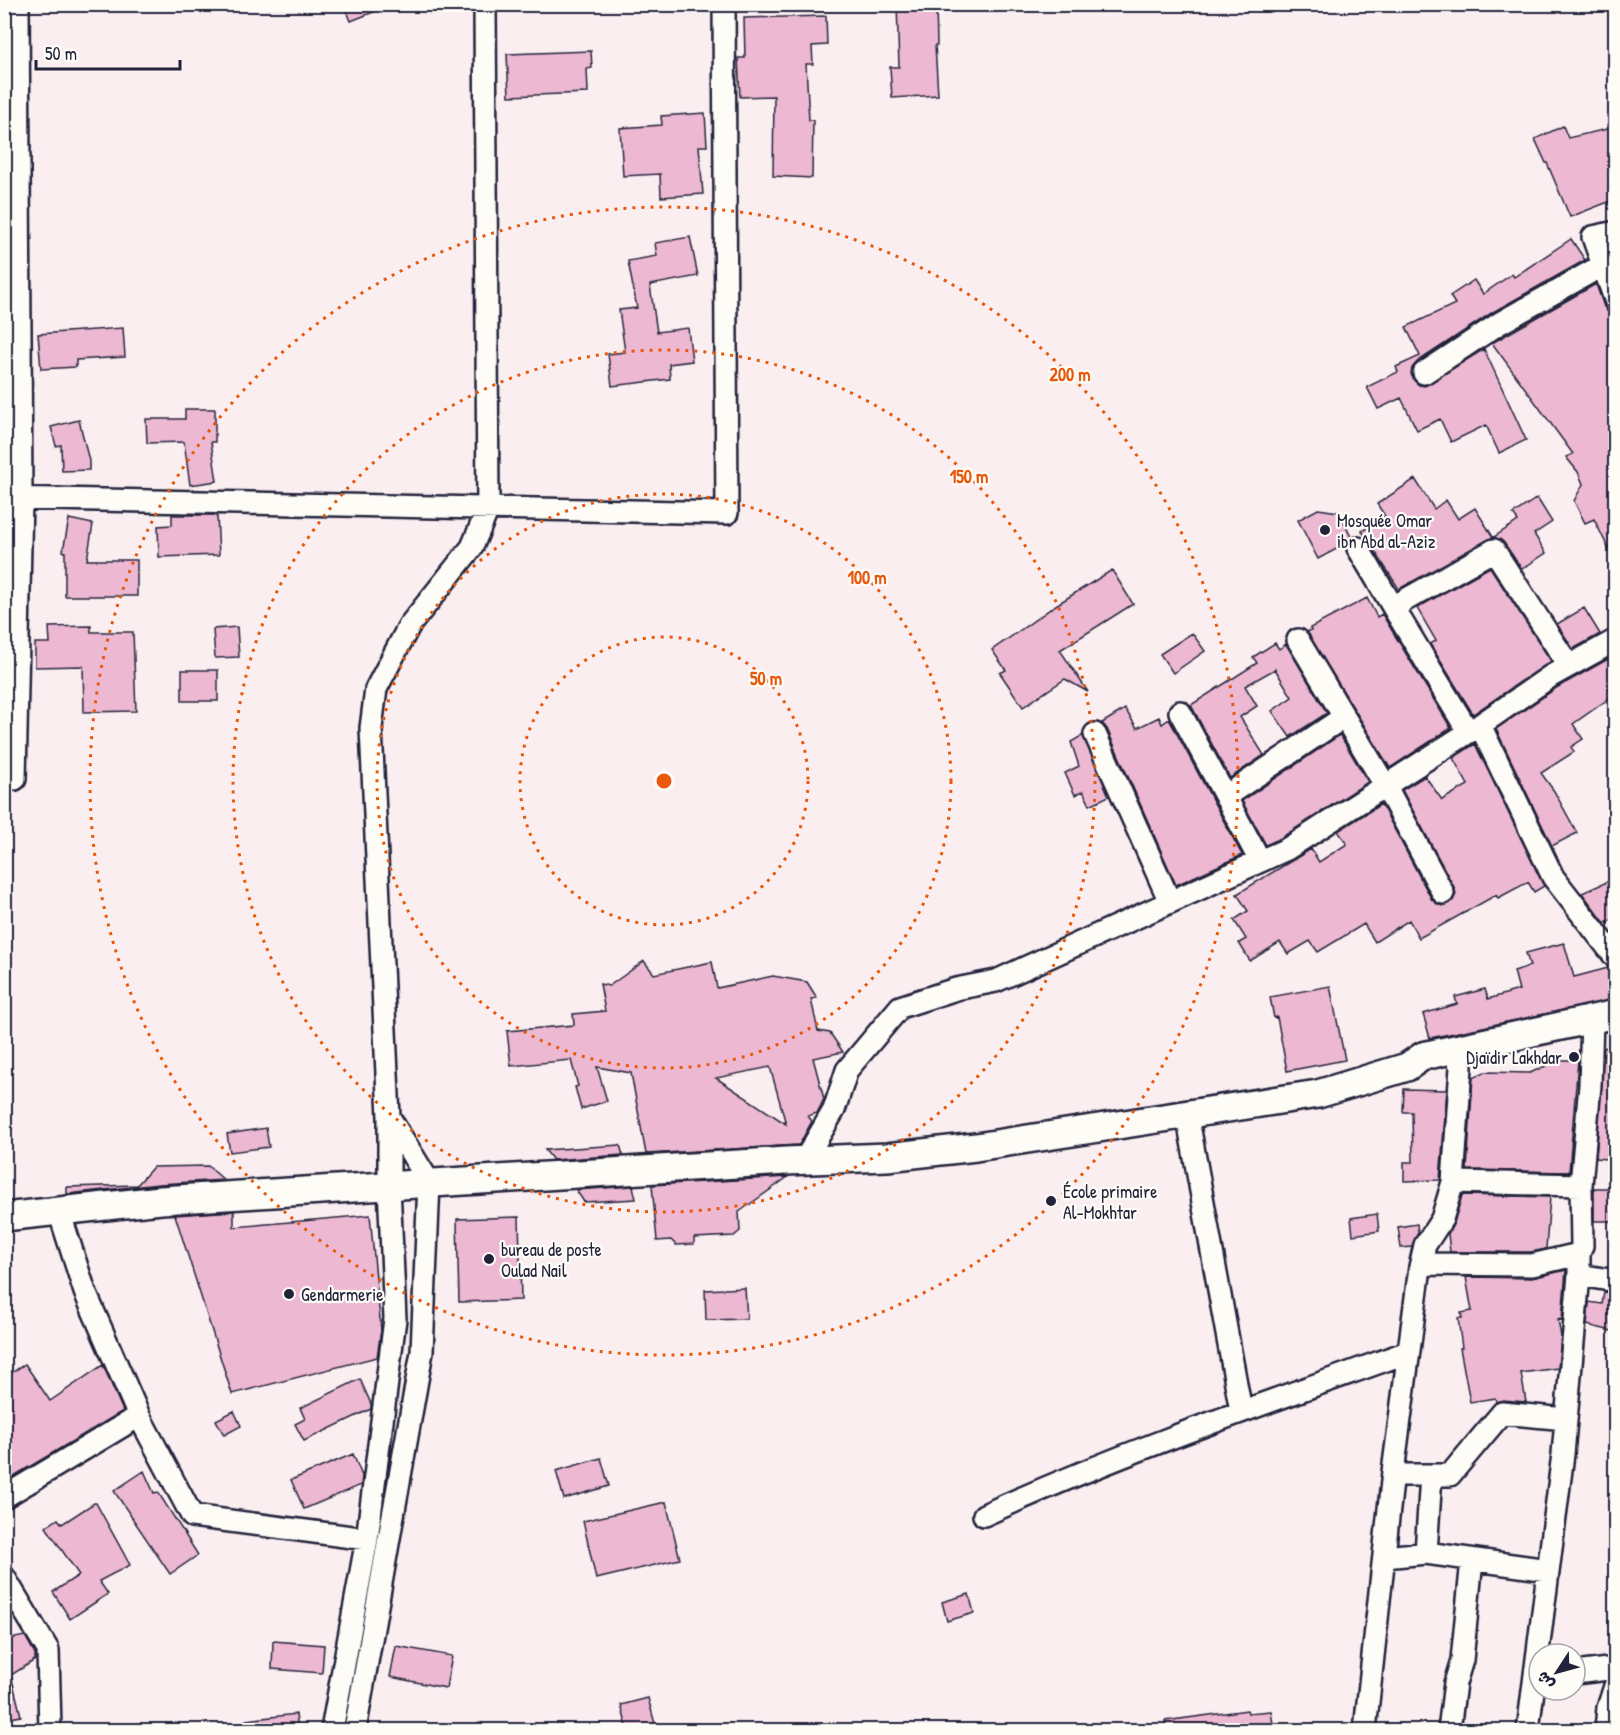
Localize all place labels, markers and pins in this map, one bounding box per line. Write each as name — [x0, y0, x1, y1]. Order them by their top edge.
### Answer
place label: Mosquée Omar ibn Abd al-Aziz — [1337, 508, 1436, 554]
marker: Mosquée Omar ibn Abd al-Aziz — [1318, 523, 1332, 537]
centre of rings — [654, 771, 674, 791]
place label: Djaïdir Lakhdar — [1466, 1045, 1562, 1070]
marker: Djaïdir Lakhdar — [1567, 1050, 1581, 1064]
place label: École primaire Al-Mokhtar — [1063, 1179, 1157, 1225]
marker: École primaire Al-Mokhtar — [1044, 1194, 1058, 1208]
place label: bureau de poste Oulad Nail — [501, 1237, 602, 1283]
marker: bureau de poste Oulad Nail — [482, 1252, 496, 1266]
place label: Gendarmerie — [301, 1282, 383, 1307]
marker: Gendarmerie — [282, 1287, 296, 1301]

